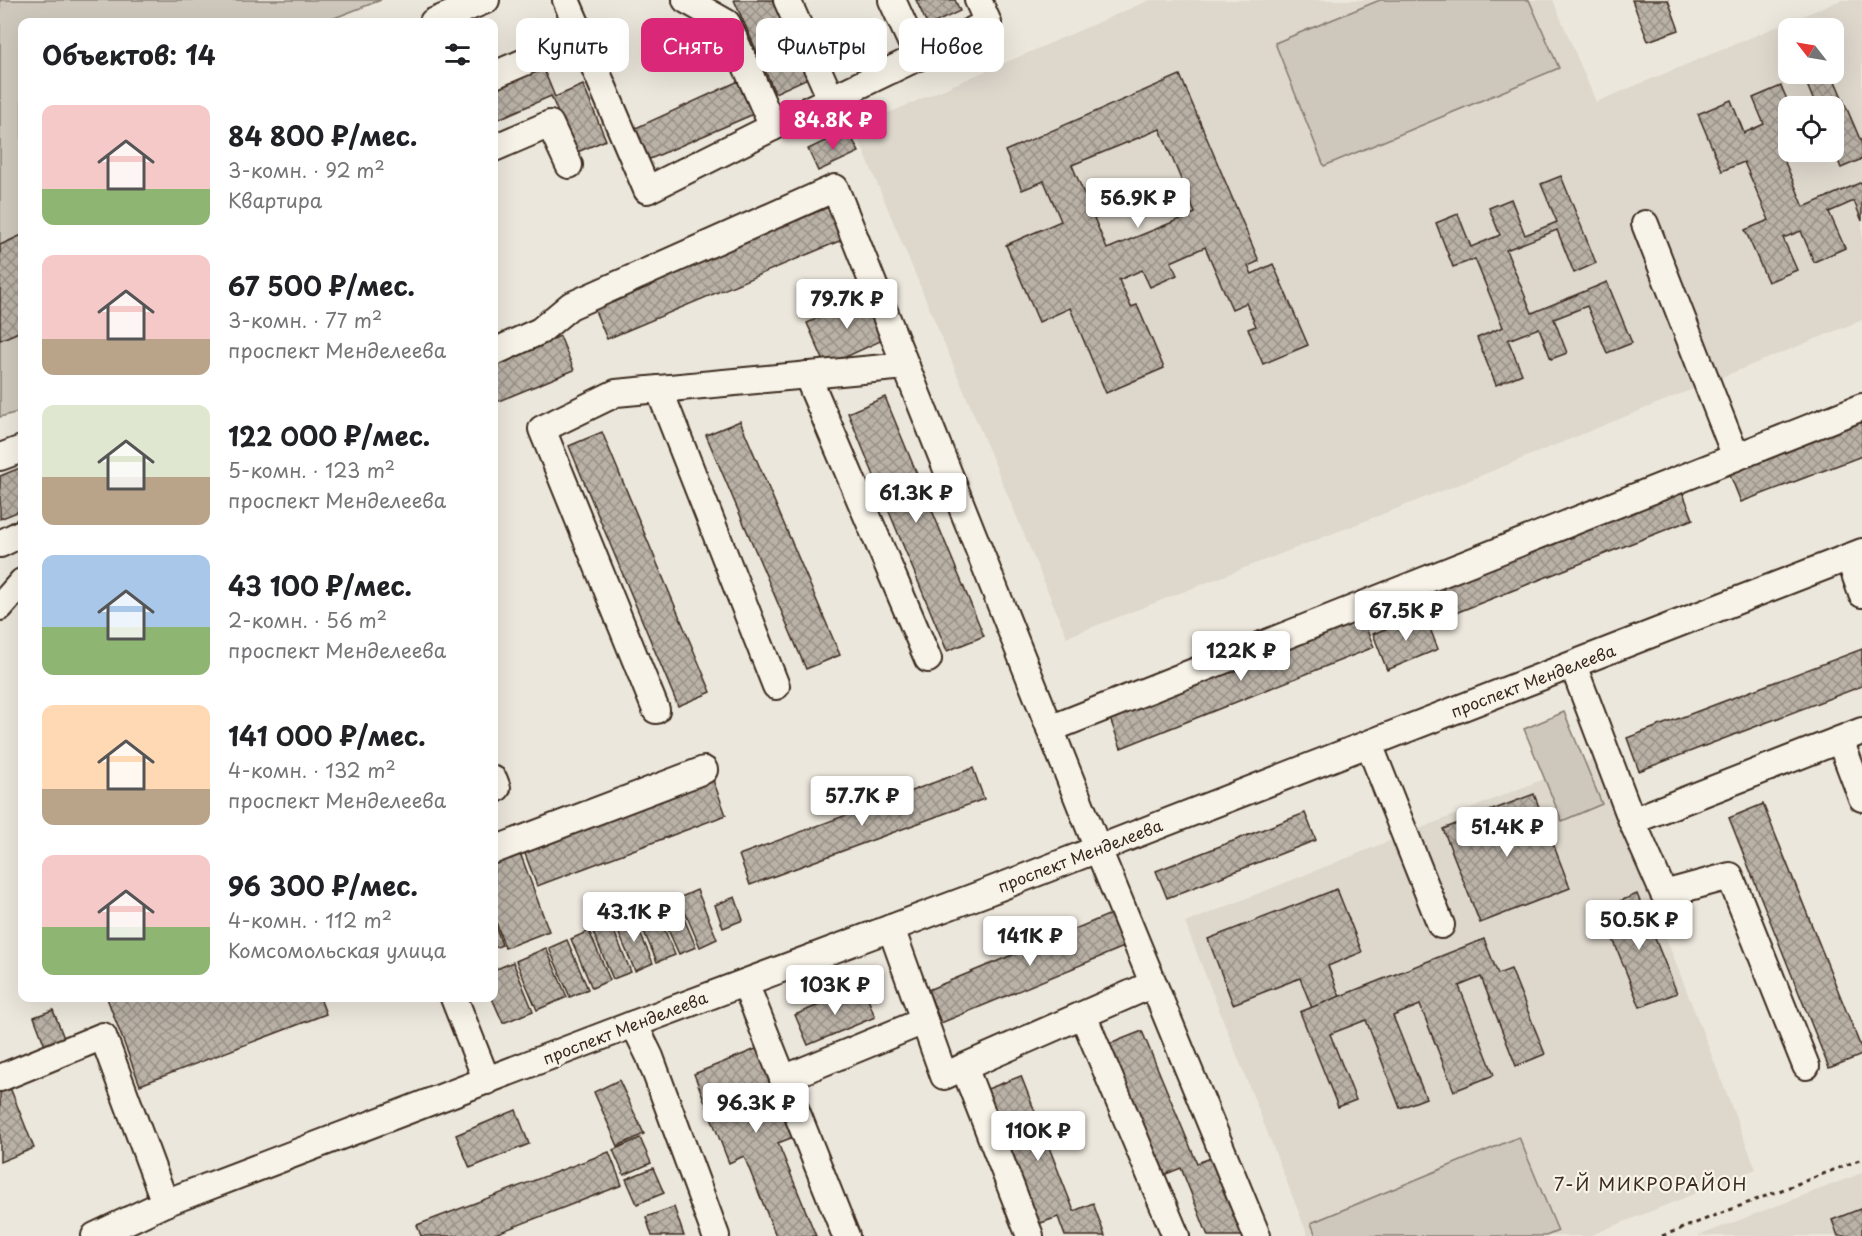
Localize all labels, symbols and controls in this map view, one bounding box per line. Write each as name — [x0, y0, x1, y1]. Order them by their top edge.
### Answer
chip: Купить — [516, 18, 629, 72]
chip: Снять — [641, 18, 744, 72]
chip: Фильтры — [756, 18, 887, 72]
chip: Новое — [899, 18, 1004, 72]
north arrow — [1778, 18, 1844, 84]
map controls — [1778, 18, 1844, 162]
text: Объектов: 14 — [42, 35, 216, 74]
icon: filters — [441, 38, 474, 71]
button: locate — [1778, 96, 1844, 162]
pin: 84.8K ₽ — [778, 100, 888, 151]
text: 84.8K ₽ — [794, 104, 872, 134]
text: 84 800 ₽/мес. — [228, 116, 417, 155]
icon: home — [90, 129, 162, 201]
text: 3-комн. · 92 m² — [228, 155, 385, 185]
pin: 56.9K ₽ — [1083, 178, 1193, 229]
text: 56.9K ₽ — [1100, 182, 1176, 212]
text: Квартира — [228, 185, 322, 215]
text: 67 500 ₽/мес. — [228, 266, 415, 305]
icon: home — [90, 279, 162, 351]
pin: 79.7K ₽ — [792, 279, 902, 330]
text: 79.7K ₽ — [810, 283, 884, 313]
text: 3-комн. · 77 m² — [228, 305, 382, 335]
text: проспект Менделеева — [228, 335, 446, 365]
text: 122 000 ₽/мес. — [228, 416, 430, 455]
icon: home — [90, 429, 162, 501]
text: 5-комн. · 123 m² — [228, 455, 395, 485]
pin: 61.3K ₽ — [861, 473, 971, 524]
text: 61.3K ₽ — [879, 477, 953, 507]
text: проспект Менделеева — [228, 485, 446, 515]
text: 43 100 ₽/мес. — [228, 566, 412, 605]
icon: home — [90, 579, 162, 651]
pin: 67.5K ₽ — [1351, 591, 1461, 642]
text: 67.5K ₽ — [1369, 595, 1443, 625]
text: 2-комн. · 56 m² — [228, 605, 387, 635]
pin: 122K ₽ — [1192, 631, 1290, 682]
text: проспект Менделеева — [228, 635, 446, 665]
text: 122K ₽ — [1206, 635, 1276, 665]
street label: проспект Менделеева — [1447, 638, 1619, 723]
text: 141 000 ₽/мес. — [228, 716, 426, 755]
icon: home — [90, 729, 162, 801]
text: 4-комн. · 132 m² — [228, 755, 396, 785]
pin: 57.7K ₽ — [807, 776, 917, 827]
text: 57.7K ₽ — [825, 780, 899, 810]
text: проспект Менделеева — [228, 785, 446, 815]
pin: 51.4K ₽ — [1452, 807, 1562, 858]
text: 51.4K ₽ — [1470, 811, 1544, 841]
street label: проспект Менделеева — [994, 813, 1166, 898]
text: 96 300 ₽/мес. — [228, 866, 418, 905]
icon: home — [90, 879, 162, 951]
pin: 43.1K ₽ — [579, 892, 689, 943]
text: 43.1K ₽ — [597, 896, 671, 926]
pin: 50.5K ₽ — [1584, 900, 1694, 951]
text: 50.5K ₽ — [1600, 904, 1678, 934]
text: 4-комн. · 112 m² — [228, 905, 392, 935]
pin: 141K ₽ — [981, 916, 1079, 967]
text: 141K ₽ — [997, 920, 1063, 950]
text: Комсомольская улица — [228, 935, 446, 965]
pin: 103K ₽ — [786, 965, 884, 1016]
text: 103K ₽ — [800, 969, 870, 999]
street label: проспект Менделеева — [539, 985, 711, 1070]
pin: 96.3K ₽ — [701, 1083, 811, 1134]
text: 96.3K ₽ — [717, 1087, 795, 1117]
pin: 110K ₽ — [989, 1111, 1087, 1162]
text: 110K ₽ — [1005, 1115, 1071, 1145]
district label: 7-Й МИКРОРАЙОН — [1554, 1170, 1748, 1197]

